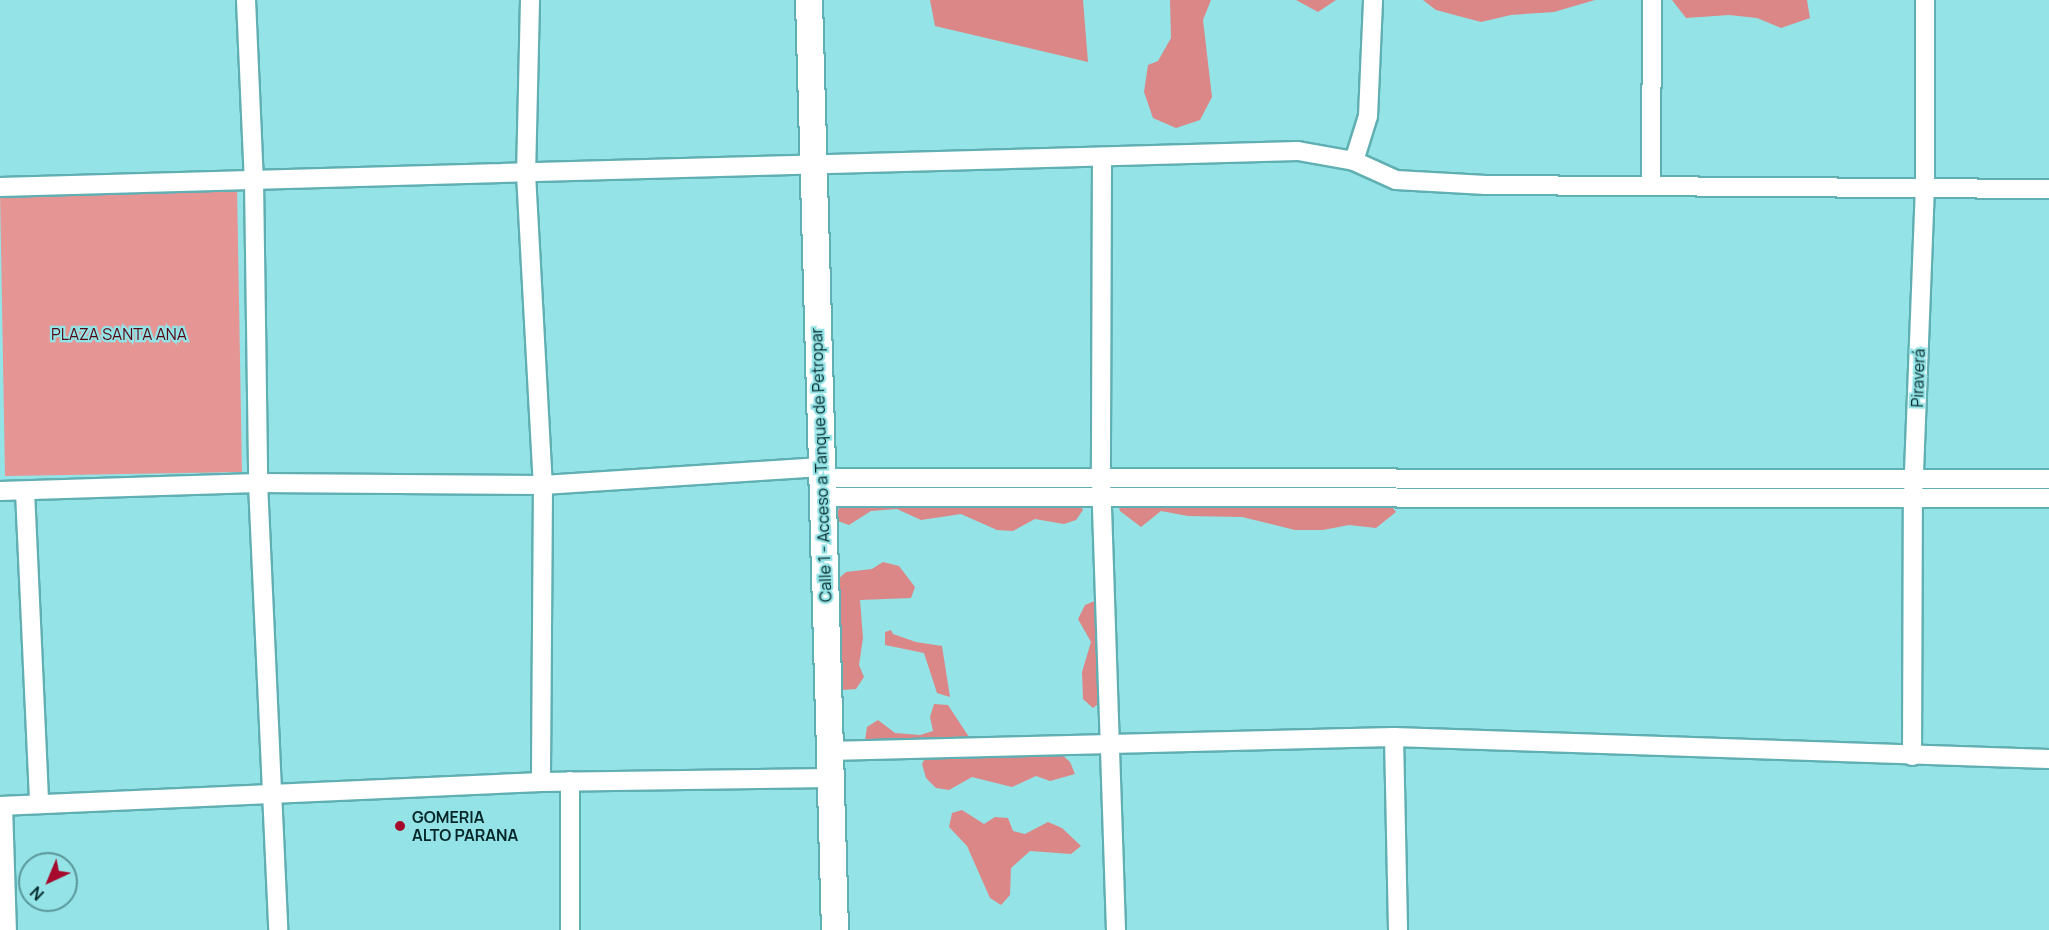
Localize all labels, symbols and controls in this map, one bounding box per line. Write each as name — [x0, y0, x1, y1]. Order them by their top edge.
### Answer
park label: PLAZA SANTA ANA — [51, 324, 187, 344]
street label: Calle 1 - Acceso a Tanque de Petropar — [807, 327, 835, 603]
street label: Piraverá — [1907, 348, 1929, 408]
place label: GOMERIA ALTO PARANA — [412, 807, 518, 845]
marker: GOMERIA ALTO PARANA — [393, 819, 407, 833]
north arrow — [18, 852, 78, 912]
text: N — [25, 882, 49, 905]

